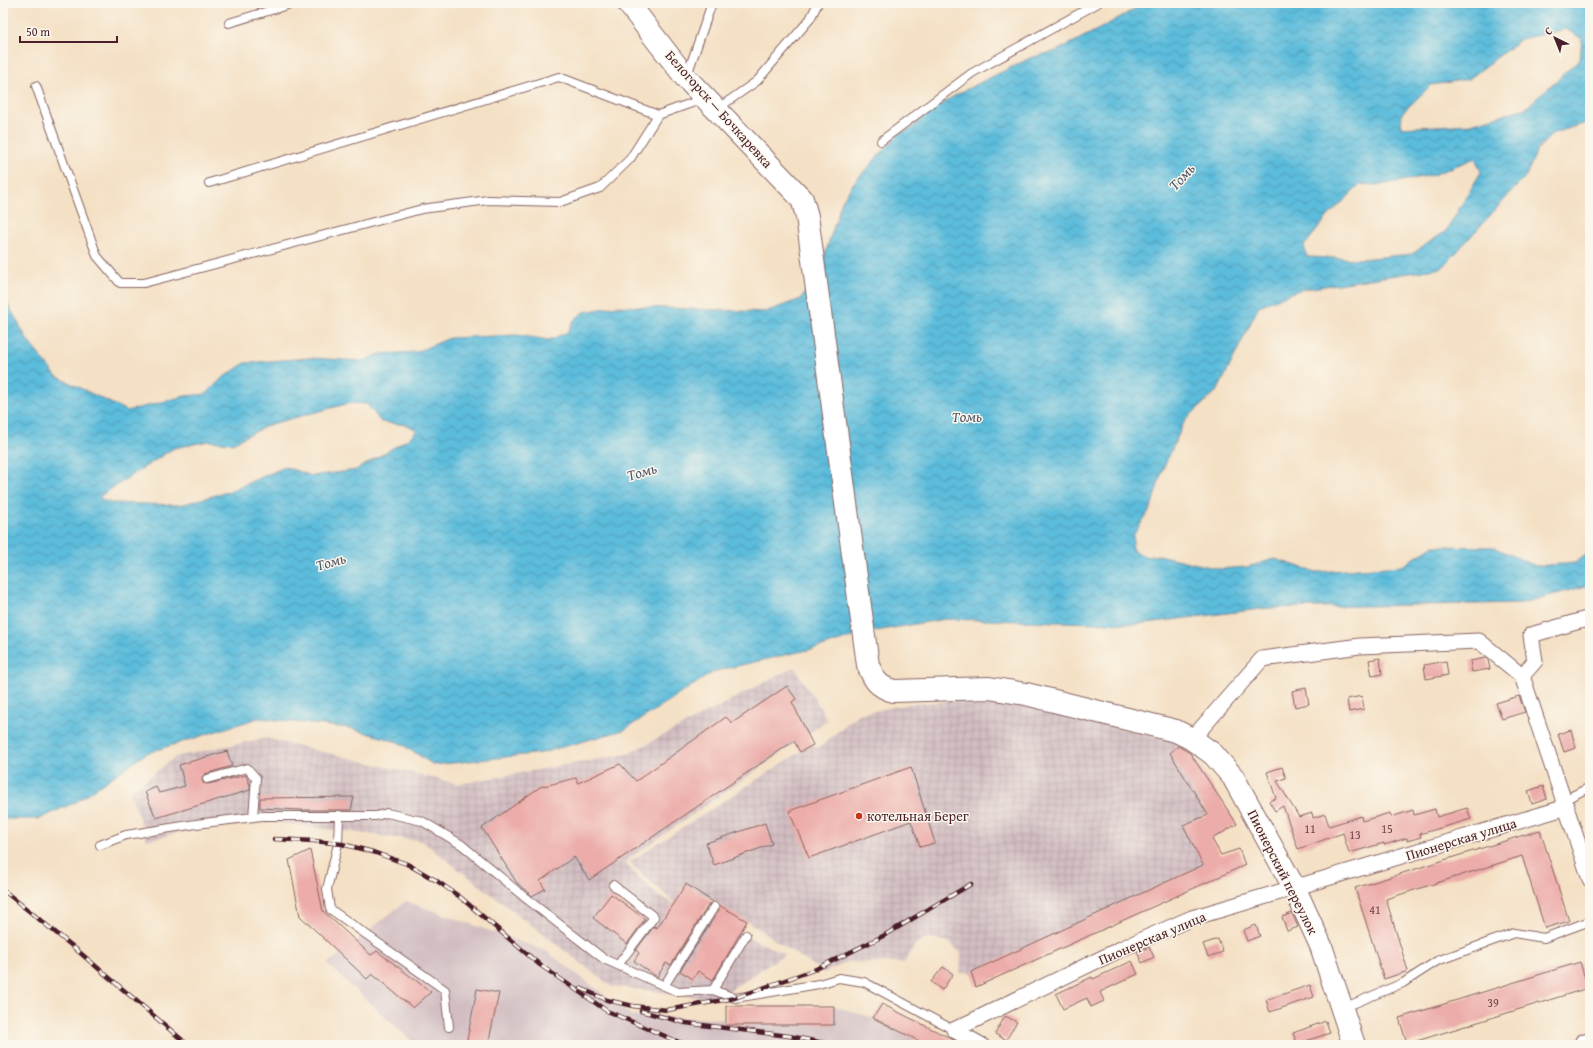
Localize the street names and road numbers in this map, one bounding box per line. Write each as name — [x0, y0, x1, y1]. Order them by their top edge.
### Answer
street label: Белогорск — Бочкаревка — [661, 46, 778, 172]
street label: Пионерский переулок — [1243, 806, 1324, 939]
street label: Пионерская улица — [1403, 813, 1519, 865]
street label: Пионерская улица — [1095, 906, 1209, 970]

